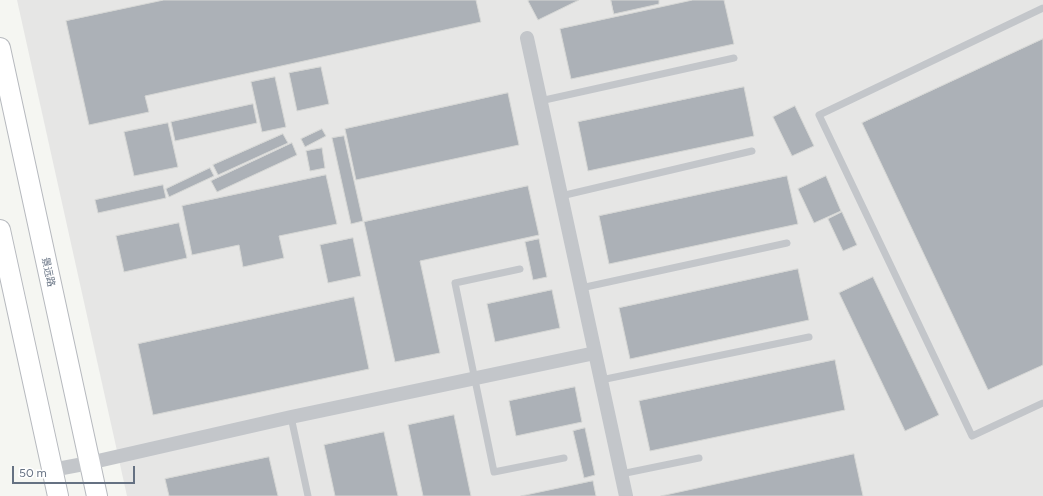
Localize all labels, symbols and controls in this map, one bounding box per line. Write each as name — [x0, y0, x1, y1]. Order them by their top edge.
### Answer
street label: 景远路 — [39, 256, 57, 288]
scale bar — [14, 458, 137, 484]
text: 50 m — [19, 466, 47, 480]

